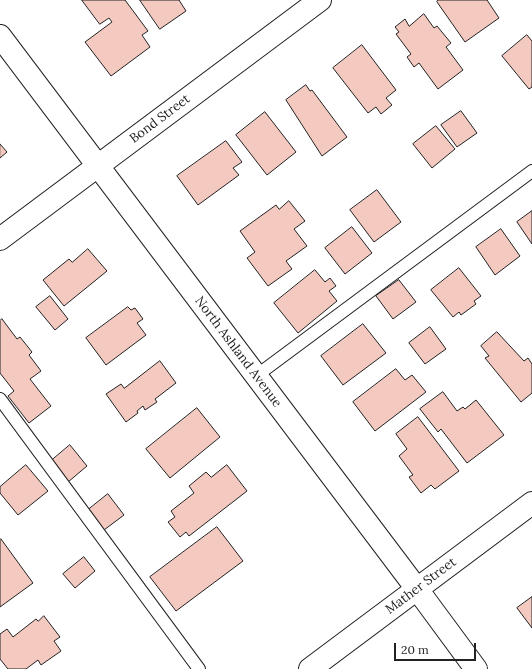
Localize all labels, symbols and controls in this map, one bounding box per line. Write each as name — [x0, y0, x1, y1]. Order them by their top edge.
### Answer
street label: Bond Street — [127, 91, 193, 147]
street label: North Ashland Avenue — [191, 294, 285, 410]
street label: Mather Street — [383, 554, 459, 618]
scale bar — [396, 635, 478, 661]
text: 20 m — [401, 642, 429, 657]

